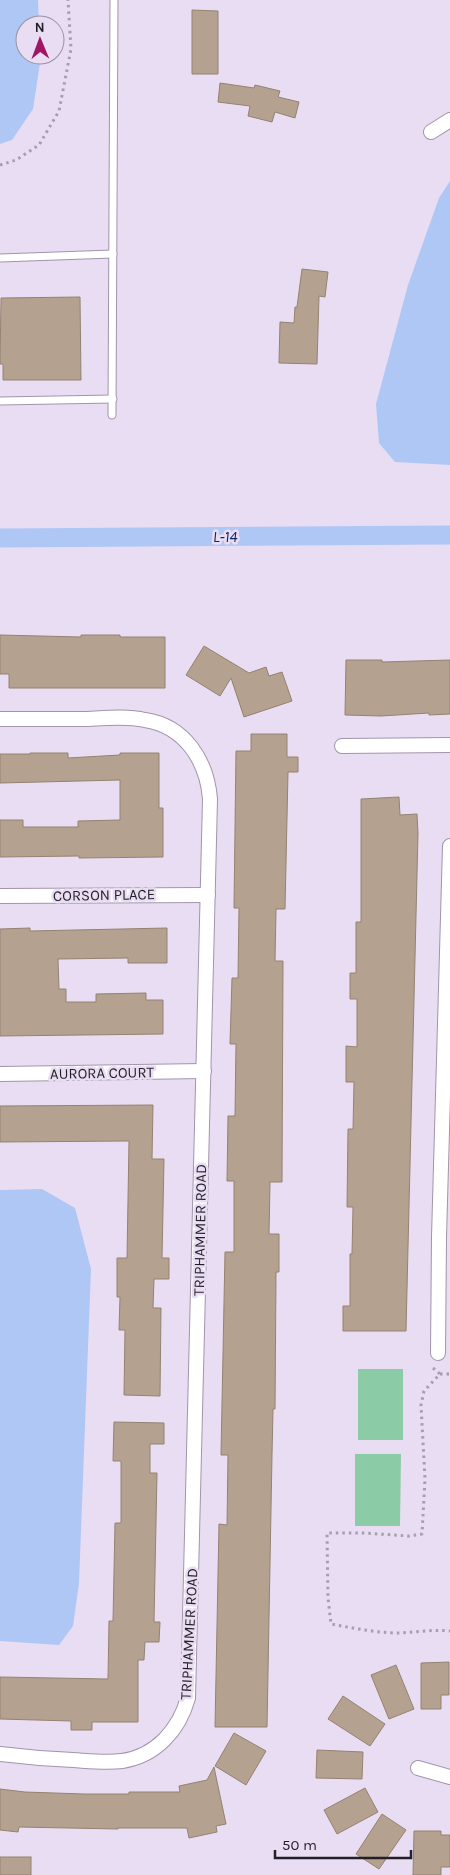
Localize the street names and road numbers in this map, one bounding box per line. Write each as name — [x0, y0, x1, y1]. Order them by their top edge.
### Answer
street label: CORSON PLACE — [53, 885, 155, 905]
street label: AURORA COURT — [50, 1063, 155, 1083]
street label: TRIPHAMMER ROAD — [190, 1164, 210, 1296]
street label: TRIPHAMMER ROAD — [177, 1568, 201, 1700]

